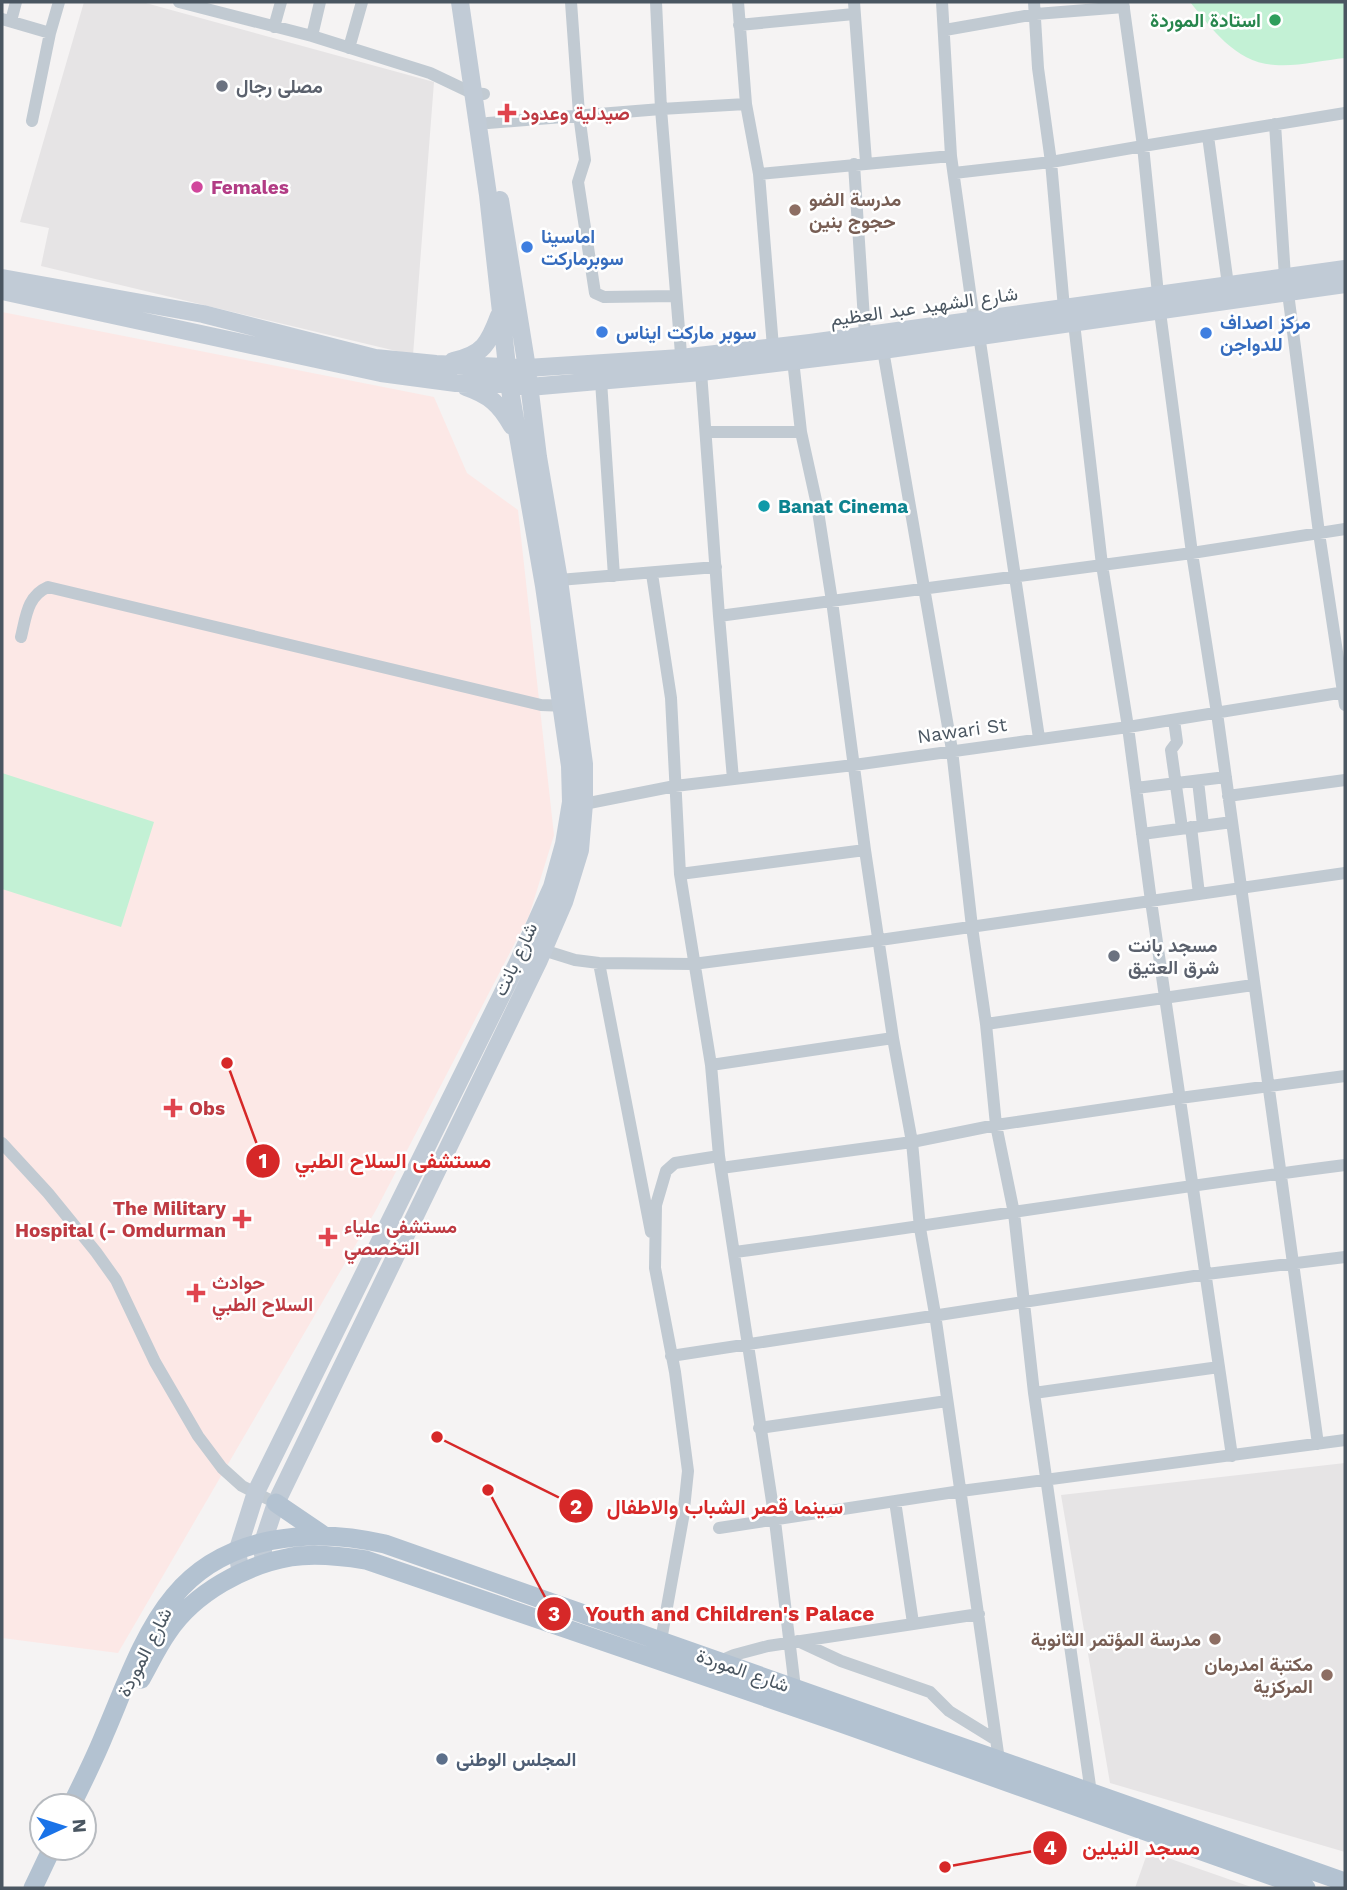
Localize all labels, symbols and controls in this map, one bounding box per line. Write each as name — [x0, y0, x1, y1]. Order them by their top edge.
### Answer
place label: استادة الموردة — [1150, 9, 1261, 33]
marker: استادة الموردة — [1267, 12, 1283, 28]
place label: مصلى رجال — [236, 75, 323, 99]
marker: مصلى رجال — [214, 78, 230, 94]
place label: صيدلية وعدود — [521, 102, 630, 126]
marker: صيدلية وعدود — [499, 105, 515, 121]
place label: Females — [211, 176, 289, 199]
marker: Females — [189, 179, 205, 195]
place label: مدرسة الضو حجوج بنين — [809, 188, 901, 234]
marker: مدرسة الضو حجوج بنين — [787, 202, 803, 218]
place label: اماسينا سوبرماركت — [541, 225, 624, 271]
marker: اماسينا سوبرماركت — [519, 239, 535, 255]
street label: شارع الشهيد عبد العظيم — [829, 282, 1019, 332]
place label: مركز اصداف للدواجن — [1220, 311, 1311, 357]
place label: سوبر ماركت ايناس — [616, 321, 757, 345]
marker: سوبر ماركت ايناس — [594, 324, 610, 340]
marker: مركز اصداف للدواجن — [1198, 325, 1214, 341]
place label: Banat Cinema — [778, 495, 908, 518]
marker: Banat Cinema — [756, 498, 772, 514]
street label: Nawari St — [916, 713, 1008, 748]
street label: شارع بانت — [488, 919, 543, 1000]
place label: مسجد بانت شرق العتيق — [1128, 934, 1219, 980]
marker: مسجد بانت شرق العتيق — [1106, 948, 1122, 964]
place label: Obs — [189, 1097, 225, 1120]
marker: Obs — [163, 1098, 183, 1118]
callout: مستشفى السلاح الطبي — [246, 1140, 505, 1182]
text: 1 — [258, 1148, 268, 1173]
text: مستشفى السلاح الطبي — [295, 1148, 491, 1178]
place label: The Military Hospital (- Omdurman — [15, 1197, 226, 1242]
marker: The Military Hospital (- Omdurman — [232, 1209, 252, 1229]
place label: مستشفى علياء التخصصي — [344, 1215, 457, 1265]
marker: مستشفى علياء التخصصي — [318, 1227, 338, 1247]
place label: حوادث السلاح الطبي — [212, 1271, 313, 1321]
marker: حوادث السلاح الطبي — [186, 1283, 206, 1303]
callout: سينما قصر الشباب والاطفال — [558, 1485, 858, 1527]
text: 2 — [570, 1494, 582, 1519]
text: سينما قصر الشباب والاطفال — [607, 1494, 843, 1520]
callout: Youth and Children's Palace — [536, 1593, 888, 1635]
text: 3 — [548, 1601, 560, 1626]
text: Youth and Children's Palace — [586, 1601, 874, 1626]
street label: شارع الموردة — [112, 1604, 178, 1701]
place label: مدرسة المؤتمر الثانوية — [1031, 1628, 1201, 1652]
marker: مدرسة المؤتمر الثانوية — [1207, 1631, 1223, 1647]
street label: شارع الموردة — [693, 1644, 792, 1698]
place label: مكتبة امدرمان المركزية — [1204, 1653, 1313, 1699]
marker: مكتبة امدرمان المركزية — [1319, 1667, 1335, 1683]
place label: المجلس الوطنى — [456, 1748, 576, 1772]
marker: المجلس الوطنى — [434, 1751, 450, 1767]
north arrow — [28, 1792, 98, 1862]
text: N — [67, 1818, 91, 1834]
callout: مسجد النيلين — [1033, 1827, 1214, 1869]
text: 4 — [1043, 1835, 1057, 1860]
text: مسجد النيلين — [1082, 1835, 1200, 1860]

